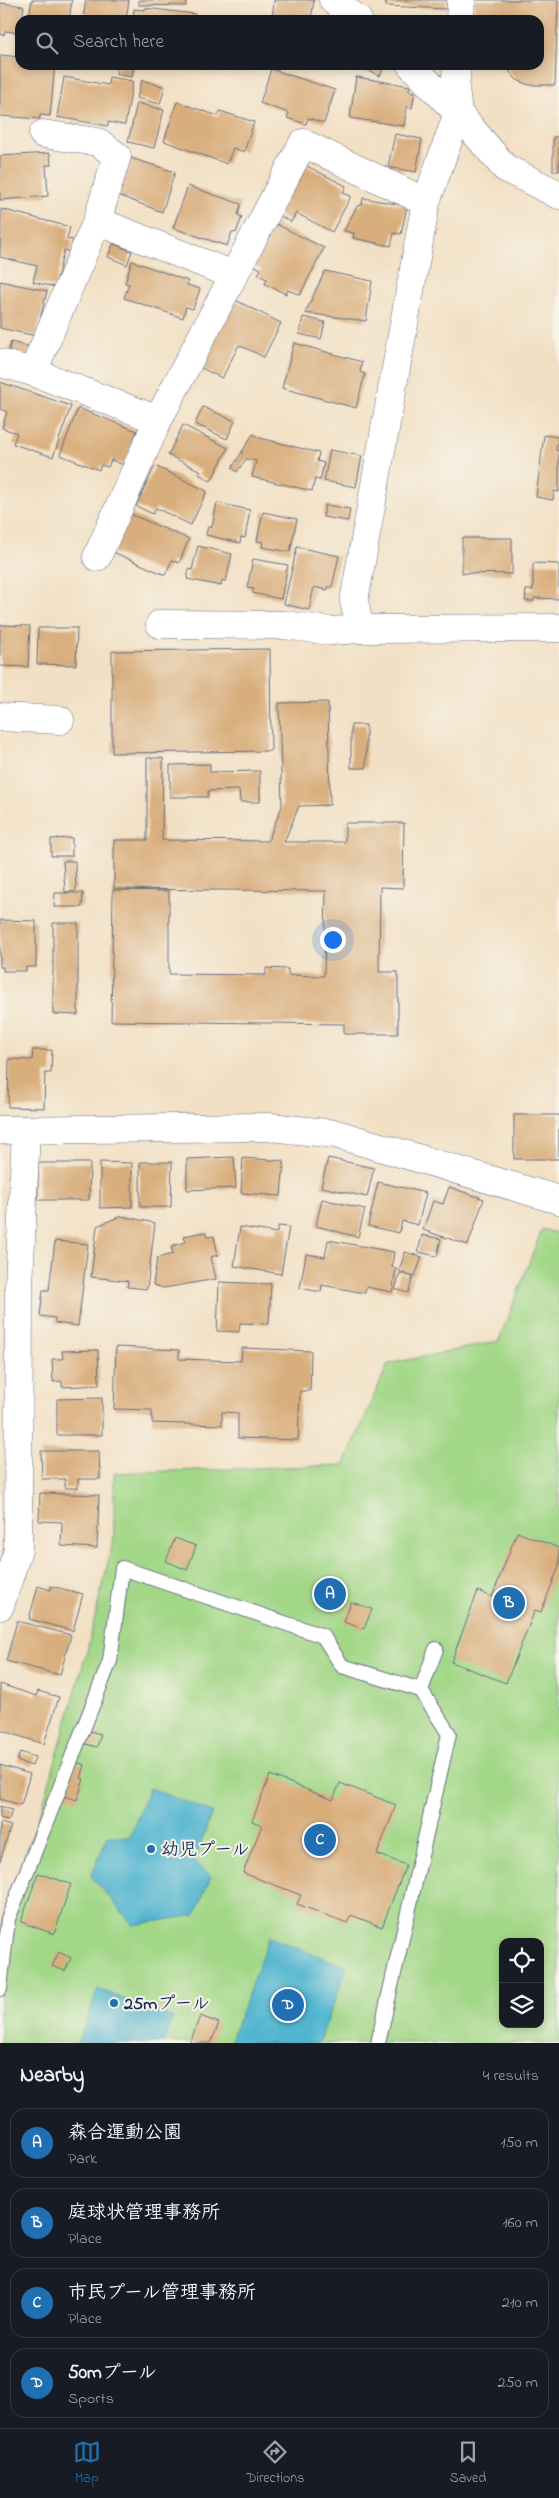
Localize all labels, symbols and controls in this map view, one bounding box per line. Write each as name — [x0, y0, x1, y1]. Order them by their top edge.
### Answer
search box — [15, 15, 544, 70]
icon: search — [33, 29, 61, 57]
text: Search here — [73, 29, 164, 56]
your location — [320, 927, 346, 953]
pin: A — [314, 1575, 346, 1613]
pin: B — [493, 1584, 525, 1622]
pin: C — [304, 1821, 336, 1859]
place label: 幼児プール — [161, 1838, 249, 1864]
marker: 幼児プール — [145, 1843, 157, 1855]
map controls — [499, 1938, 544, 2028]
button: locate — [499, 1938, 544, 1983]
button: layers — [499, 1983, 544, 2028]
pin: D — [272, 1986, 304, 2024]
place label: 25mプール — [123, 1992, 209, 2018]
marker: 25mプール — [108, 1997, 120, 2009]
text: Nearby — [20, 2061, 84, 2091]
text: 4 results — [483, 2064, 539, 2088]
text: 森合運動公園 — [68, 2120, 182, 2147]
text: A — [32, 2131, 42, 2155]
text: 150 m — [500, 2131, 538, 2155]
text: Park — [68, 2147, 97, 2171]
text: 庭球状管理事務所 — [68, 2200, 220, 2227]
text: B — [32, 2211, 42, 2235]
text: 160 m — [503, 2211, 538, 2235]
text: Place — [68, 2227, 102, 2251]
text: 市民プール管理事務所 — [68, 2280, 256, 2307]
text: C — [33, 2291, 41, 2315]
text: 210 m — [502, 2291, 538, 2315]
text: Place — [68, 2307, 102, 2331]
text: 50mプール — [68, 2360, 157, 2387]
text: D — [31, 2371, 43, 2395]
text: 250 m — [498, 2371, 538, 2395]
text: Sports — [68, 2387, 114, 2411]
tab: Map — [73, 2438, 101, 2489]
tab: Directions — [246, 2438, 304, 2489]
tab: Saved — [450, 2438, 486, 2489]

